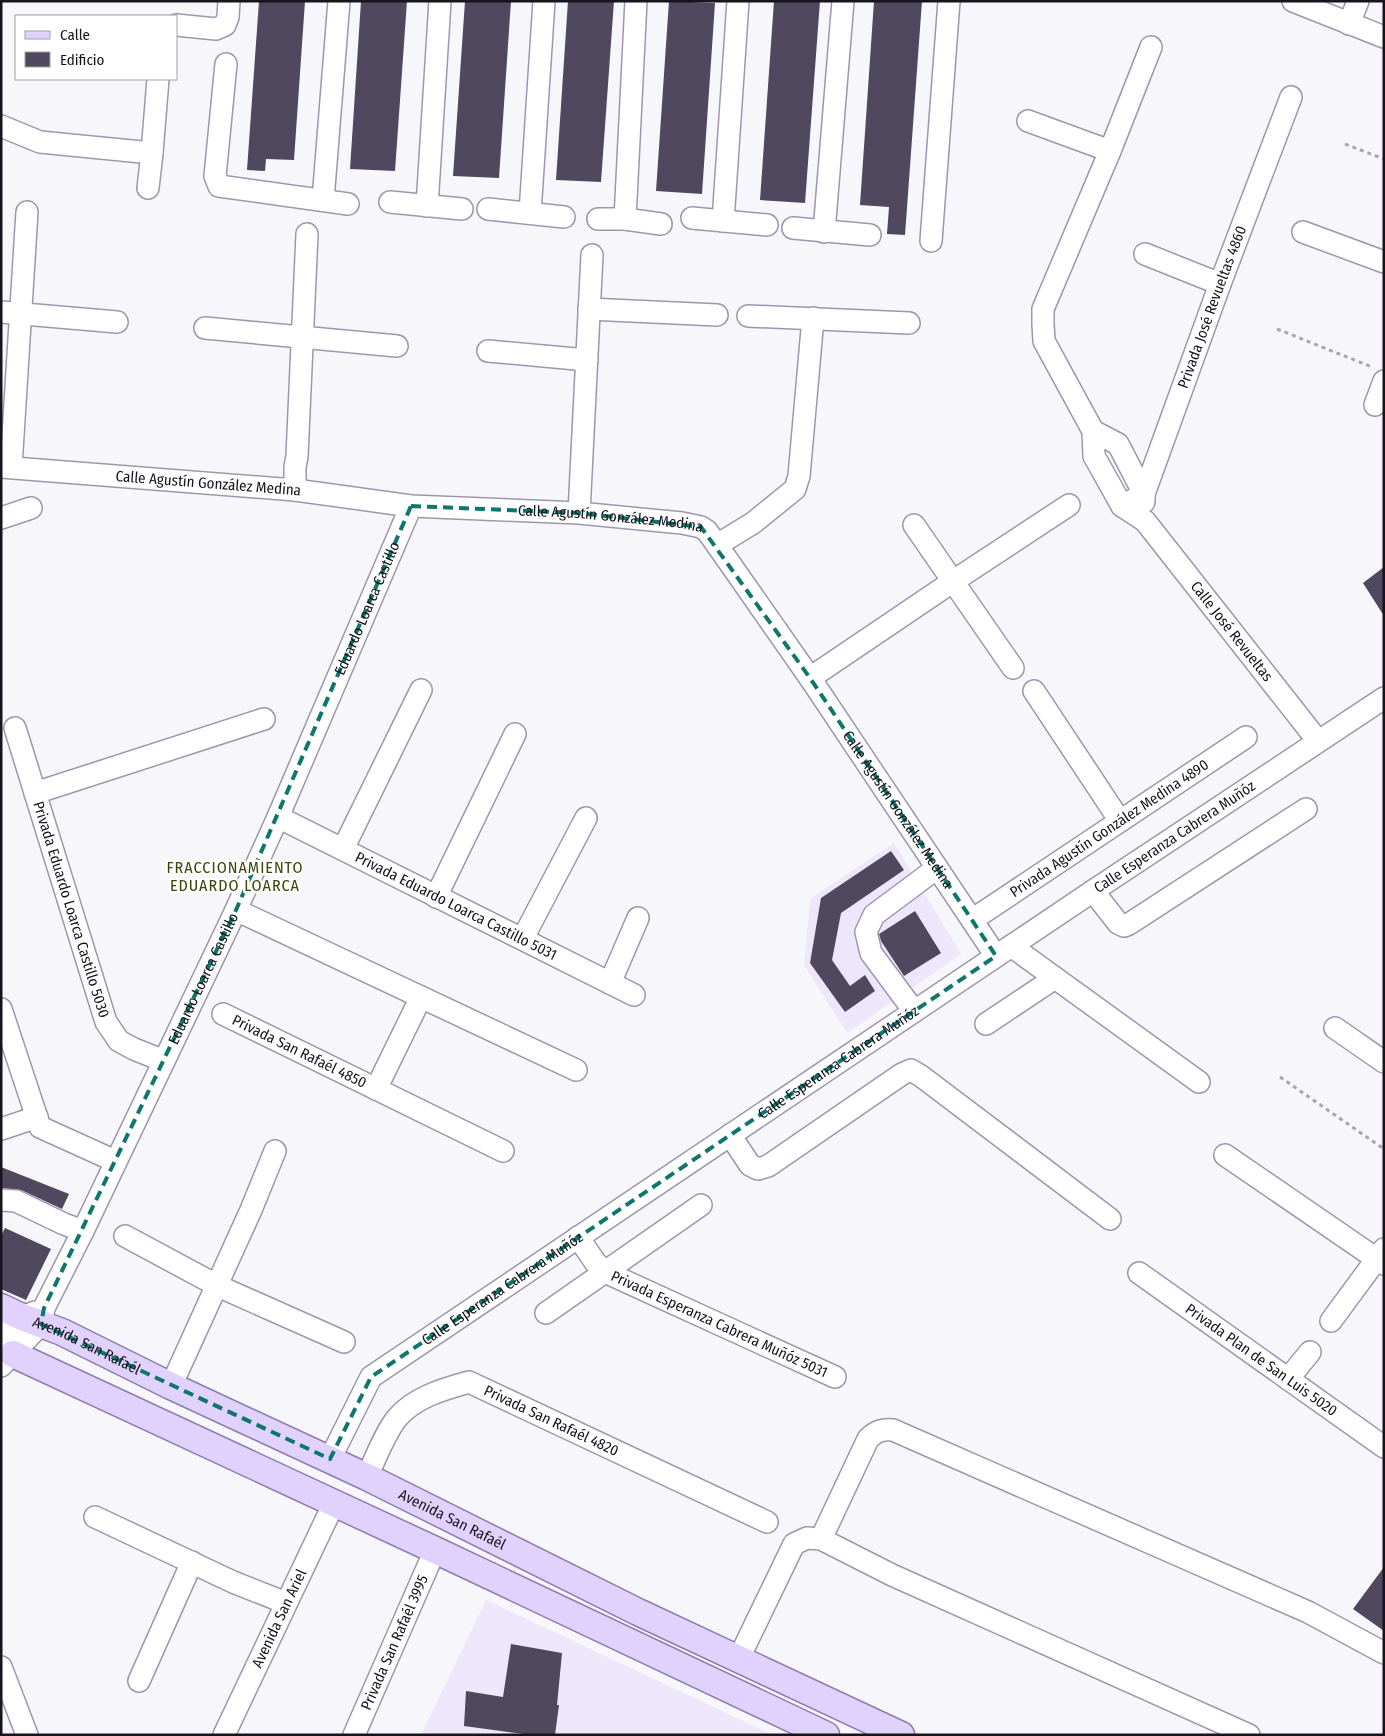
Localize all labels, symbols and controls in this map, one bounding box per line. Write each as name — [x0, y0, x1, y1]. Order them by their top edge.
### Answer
legend — [15, 15, 178, 80]
text: Calle — [60, 26, 90, 44]
text: Edificio — [60, 51, 105, 69]
street label: Privada José Revueltas 4860 — [1174, 223, 1250, 391]
street label: Calle Agustín González Medina — [115, 467, 302, 500]
street label: Calle Agustín González Medina — [518, 501, 705, 536]
street label: Eduardo Loarca Castillo — [331, 539, 404, 678]
street label: Calle José Revueltas — [1187, 578, 1277, 685]
street label: Calle Agustín González Medina — [839, 727, 957, 892]
street label: Privada Agustín González Medina 4890 — [1007, 756, 1212, 901]
street label: Calle Esperanza Cabrera Muñóz — [1091, 777, 1259, 897]
street label: Privada Eduardo Loarca Castillo 5030 — [29, 799, 113, 1020]
street label: Privada Eduardo Loarca Castillo 5031 — [352, 848, 560, 964]
district label: FRACCIONAMIENTO EDUARDO LOARCA — [167, 858, 303, 895]
street label: Eduardo Loarca Castillo — [164, 910, 242, 1047]
street label: Calle Esperanza Cabrera Muñóz — [755, 1002, 922, 1123]
street label: Privada San Rafaél 4850 — [229, 1011, 369, 1092]
street label: Calle Esperanza Cabrera Muñóz — [419, 1228, 586, 1349]
street label: Privada Esperanza Cabrera Muñóz 5031 — [608, 1267, 830, 1381]
street label: Privada Plan de San Luis 5020 — [1182, 1300, 1341, 1420]
street label: Avenida San Rafaél — [30, 1313, 144, 1379]
street label: Privada San Rafaél 4820 — [481, 1381, 622, 1460]
street label: Avenida San Rafaél — [396, 1485, 509, 1554]
street label: Avenida San Ariel — [248, 1566, 310, 1671]
street label: Privada San Rafaél 3995 — [357, 1572, 432, 1713]

